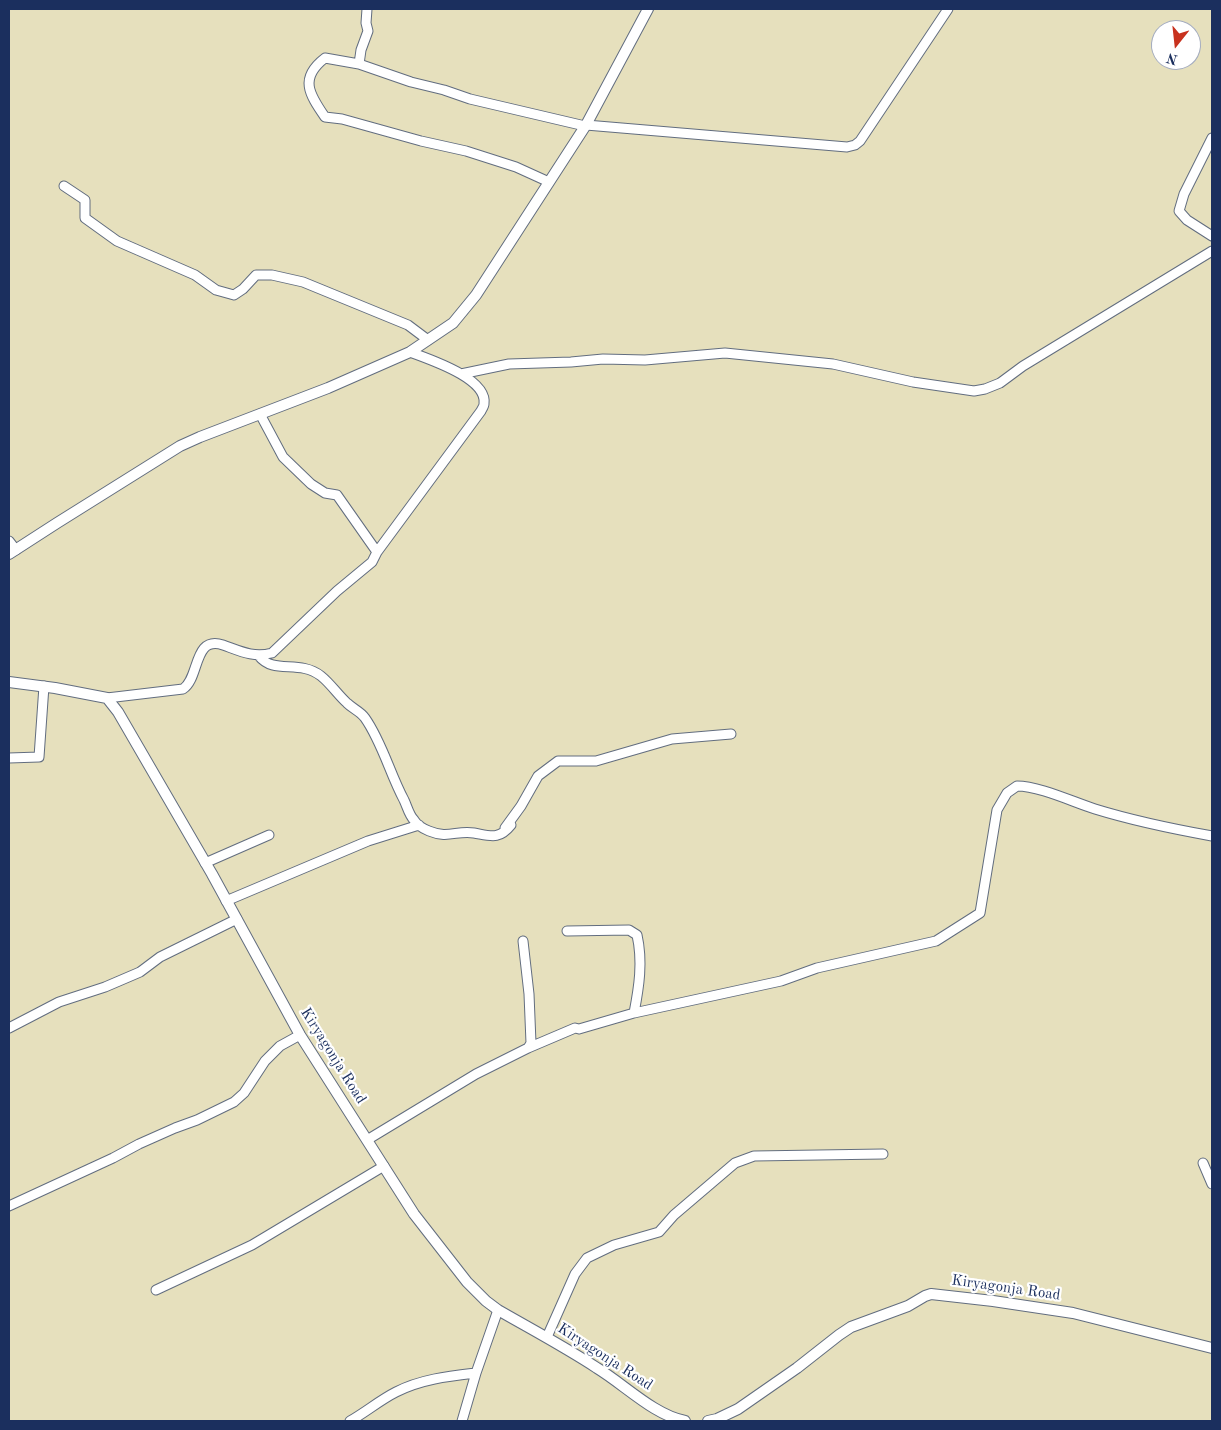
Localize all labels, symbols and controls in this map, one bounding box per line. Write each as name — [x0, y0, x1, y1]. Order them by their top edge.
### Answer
north arrow — [1151, 20, 1201, 70]
text: N — [1165, 50, 1179, 67]
street label: Kiryagonja Road — [296, 1005, 370, 1107]
street label: Kiryagonja Road — [950, 1271, 1062, 1305]
street label: Kiryagonja Road — [554, 1320, 656, 1394]

